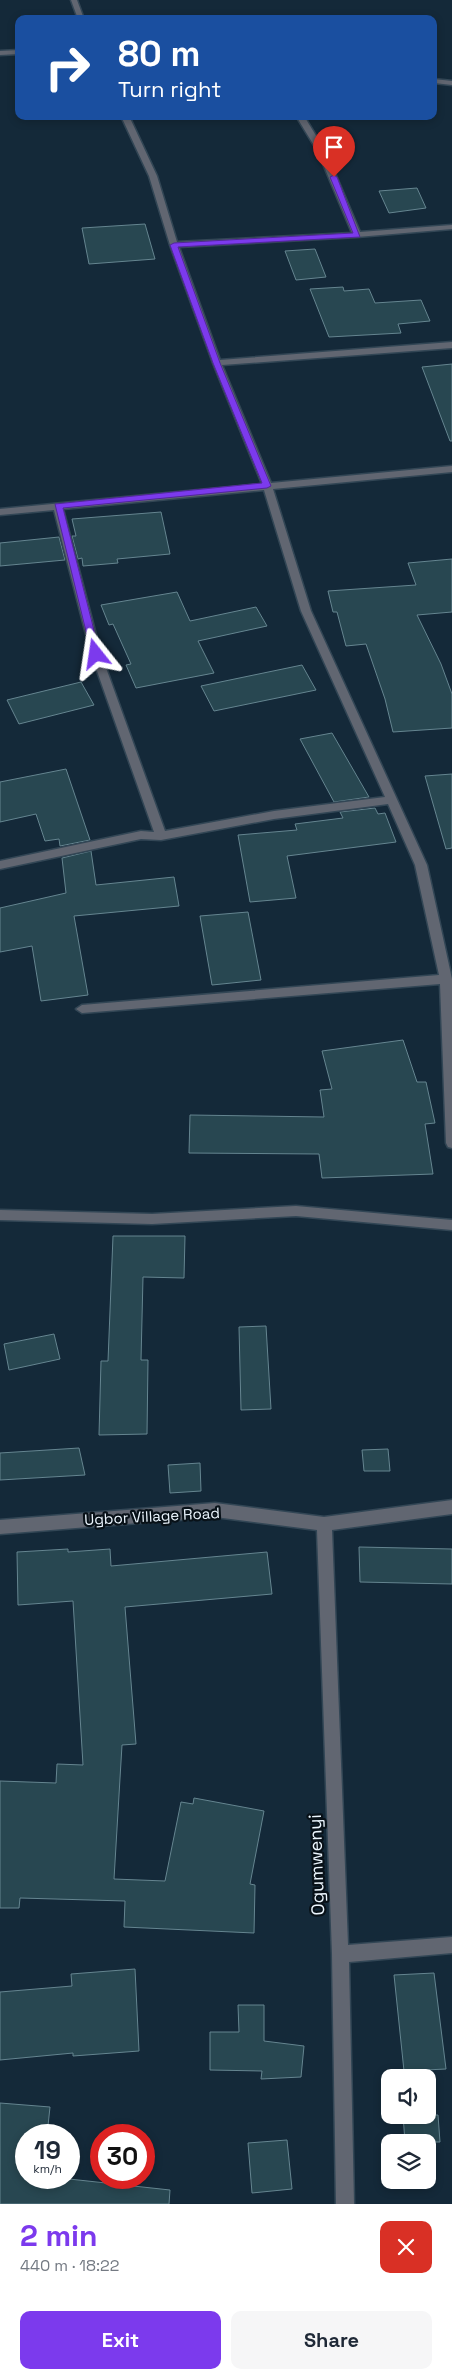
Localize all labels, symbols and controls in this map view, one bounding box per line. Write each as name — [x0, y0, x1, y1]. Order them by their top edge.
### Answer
text: 80 m — [118, 32, 200, 76]
icon: right — [35, 35, 100, 100]
text: Turn right — [118, 75, 221, 103]
pin — [313, 126, 355, 177]
icon: arrive — [320, 133, 348, 161]
position arrow — [69, 627, 121, 679]
street label: Ugbor Village Road — [84, 1503, 220, 1529]
street label: Ogumwenyi — [303, 1814, 329, 1916]
map controls — [381, 2069, 436, 2189]
button: sound — [381, 2069, 436, 2124]
speed limit sign: 30 — [90, 2124, 155, 2189]
text: 19 — [34, 2134, 61, 2166]
button: layers — [381, 2134, 436, 2189]
text: km/h — [33, 2161, 62, 2177]
text: 2 min — [20, 2216, 98, 2255]
button: close — [380, 2221, 432, 2273]
text: 440 m · 18:22 — [20, 2255, 119, 2276]
button: Exit — [20, 2311, 221, 2369]
button: Share — [231, 2311, 432, 2369]

